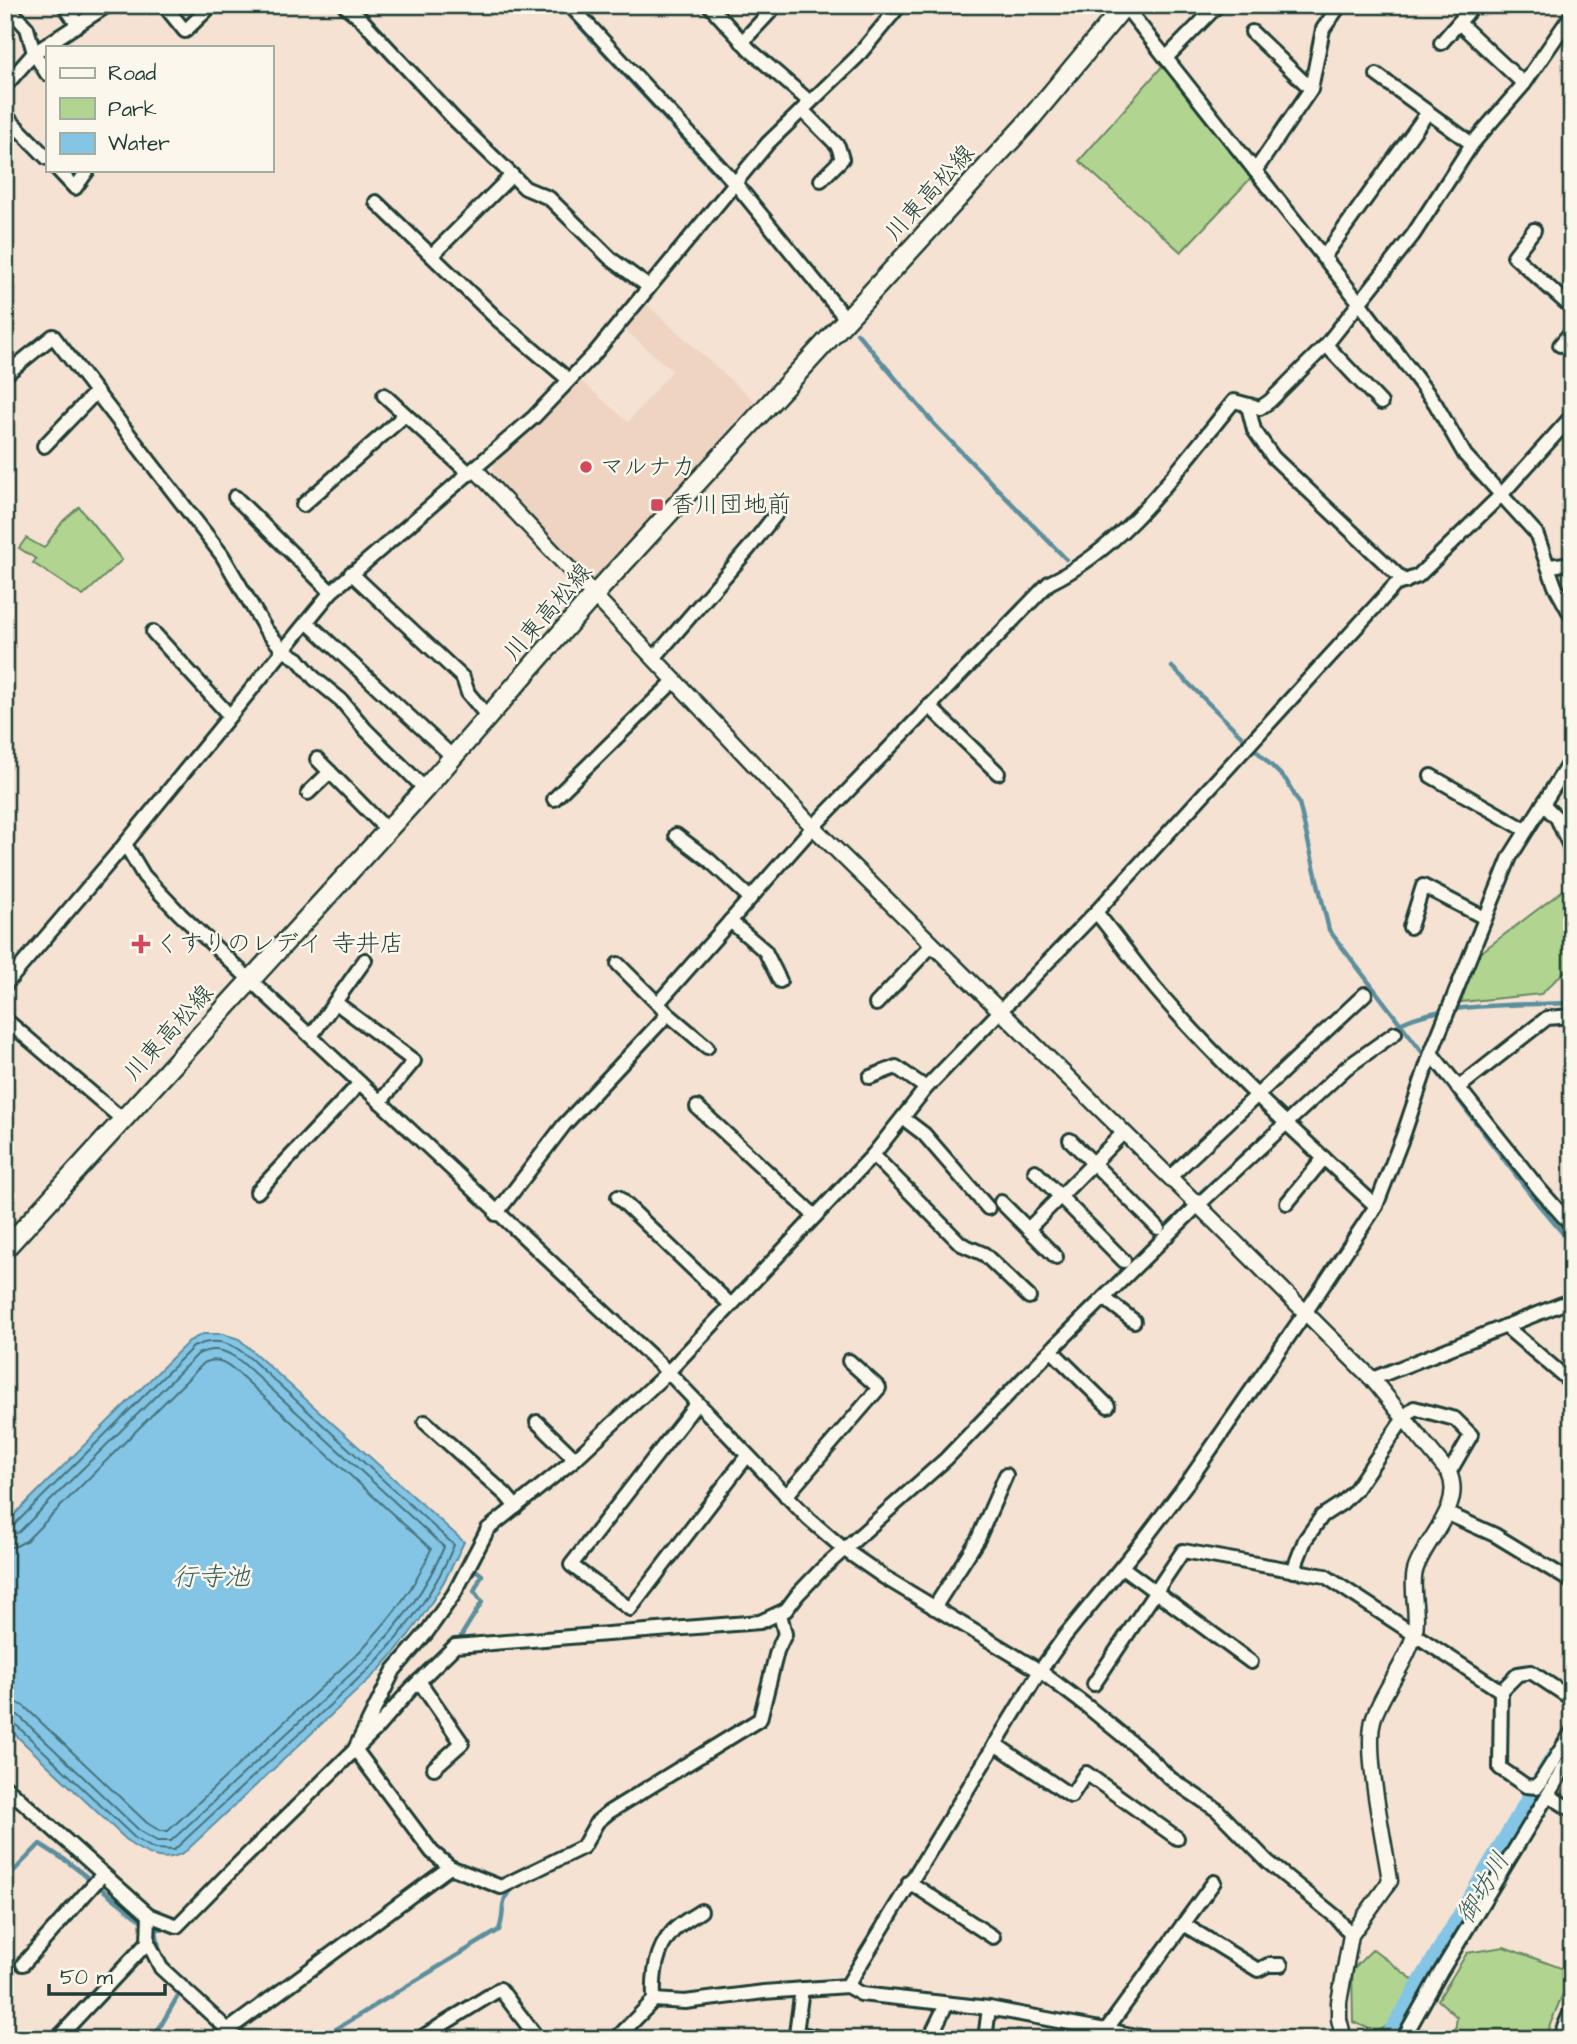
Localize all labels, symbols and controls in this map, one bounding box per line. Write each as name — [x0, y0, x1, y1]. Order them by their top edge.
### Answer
legend — [46, 46, 273, 172]
text: Road — [108, 59, 156, 88]
text: Park — [108, 95, 157, 124]
text: Water — [108, 129, 170, 158]
street label: 川東高松線 — [877, 137, 983, 249]
place label: マルナカ — [600, 450, 696, 484]
marker: マルナカ — [578, 459, 594, 475]
place label: 香川団地前 — [671, 488, 791, 522]
marker: 香川団地前 — [649, 497, 665, 513]
street label: 川東高松線 — [496, 556, 600, 668]
place label: くすりのレデイ 寺井店 — [155, 927, 404, 961]
marker: くすりのレデイ 寺井店 — [133, 936, 149, 952]
street label: 川東高松線 — [116, 977, 222, 1089]
water label: 行寺池 — [172, 1559, 251, 1595]
water label: 御坊川 — [1447, 1845, 1519, 1931]
scale bar — [49, 1953, 164, 1997]
text: 50 m — [60, 1963, 114, 1992]

